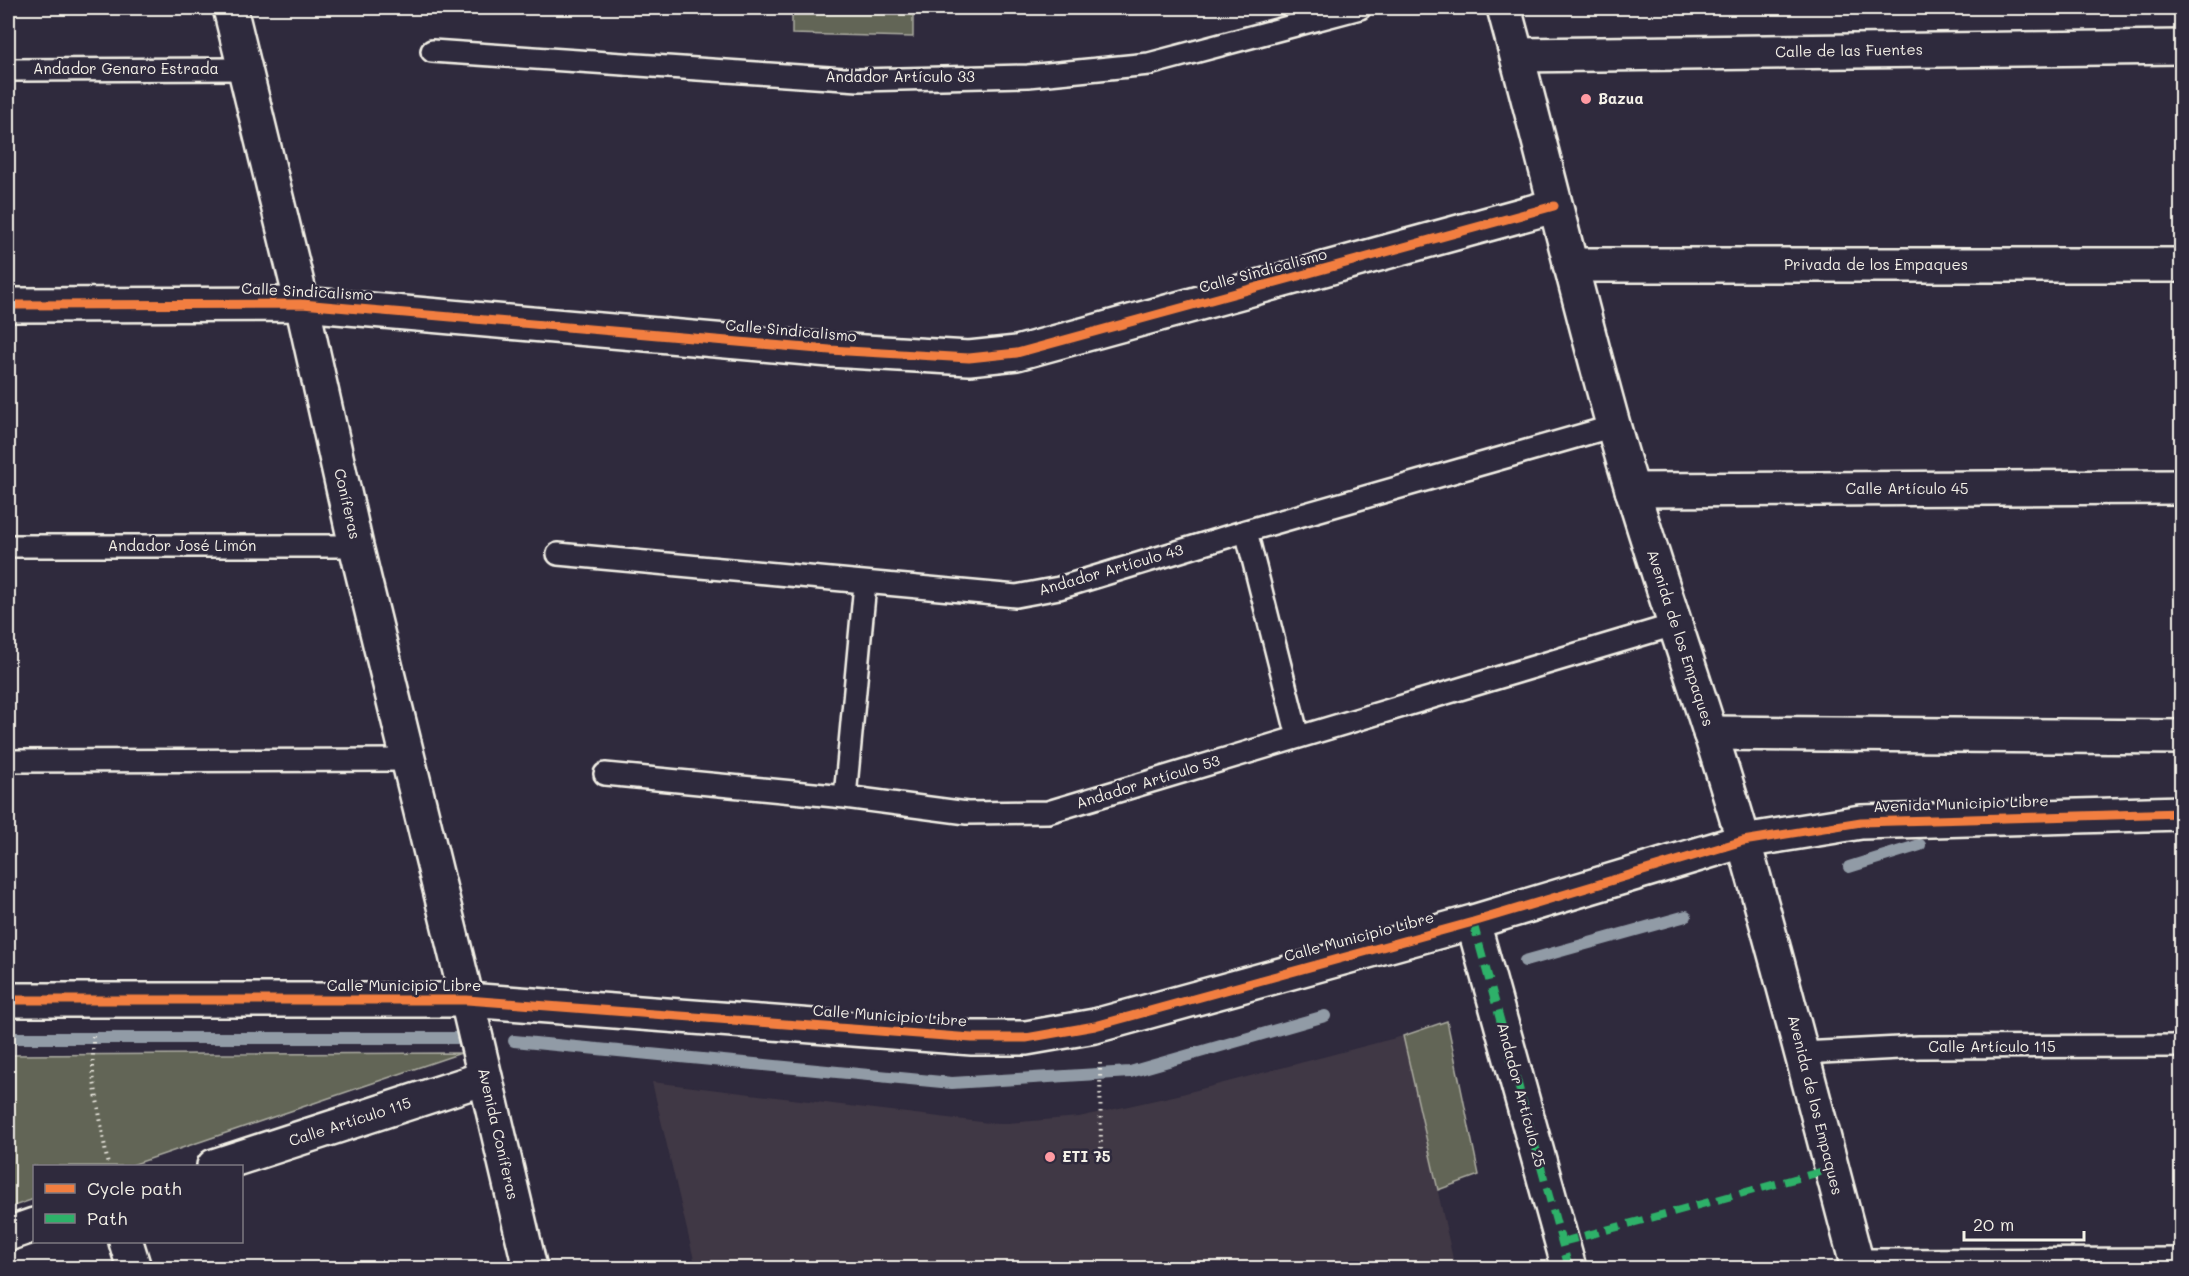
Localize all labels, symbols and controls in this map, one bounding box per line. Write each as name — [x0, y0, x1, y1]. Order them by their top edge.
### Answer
street label: Calle de las Fuentes — [1775, 39, 1923, 61]
street label: Andador Genaro Estrada — [33, 58, 219, 78]
street label: Andador Artículo 33 — [825, 66, 975, 86]
place label: Bazua — [1598, 88, 1644, 108]
marker: Bazua — [1579, 92, 1593, 106]
street label: Calle Sindicalismo — [1197, 243, 1329, 297]
street label: Privada de los Empaques — [1784, 254, 1968, 274]
street label: Calle Sindicalismo — [241, 278, 373, 304]
street label: Calle Sindicalismo — [725, 314, 858, 346]
street label: Coníferas — [330, 466, 366, 541]
street label: Calle Artículo 45 — [1846, 478, 1968, 498]
street label: Andador José Limón — [108, 535, 256, 555]
street label: Andador Artículo 43 — [1036, 539, 1186, 599]
street label: Avenida de los Empaques — [1643, 547, 1719, 729]
street label: Andador Artículo 53 — [1073, 750, 1222, 812]
street label: Avenida Municipio Libre — [1873, 790, 2049, 816]
street label: Calle Municipio Libre — [1282, 906, 1436, 966]
street label: Calle Municipio Libre — [327, 975, 481, 995]
street label: Calle Municipio Libre — [812, 1000, 968, 1030]
street label: Avenida de los Empaques — [1784, 1013, 1848, 1197]
street label: Andador Artículo 25 — [1493, 1020, 1551, 1169]
street label: Calle Artículo 115 — [1928, 1036, 2056, 1056]
street label: Avenida Coníferas — [474, 1066, 524, 1202]
street label: Calle Artículo 115 — [286, 1092, 413, 1150]
place label: ETI 75 — [1062, 1146, 1111, 1166]
marker: ETI 75 — [1043, 1150, 1057, 1164]
legend — [33, 1165, 243, 1243]
text: Cycle path — [87, 1176, 182, 1200]
scale bar — [1964, 1204, 2084, 1242]
text: Path — [87, 1206, 127, 1230]
text: 20 m — [1973, 1212, 2014, 1236]

